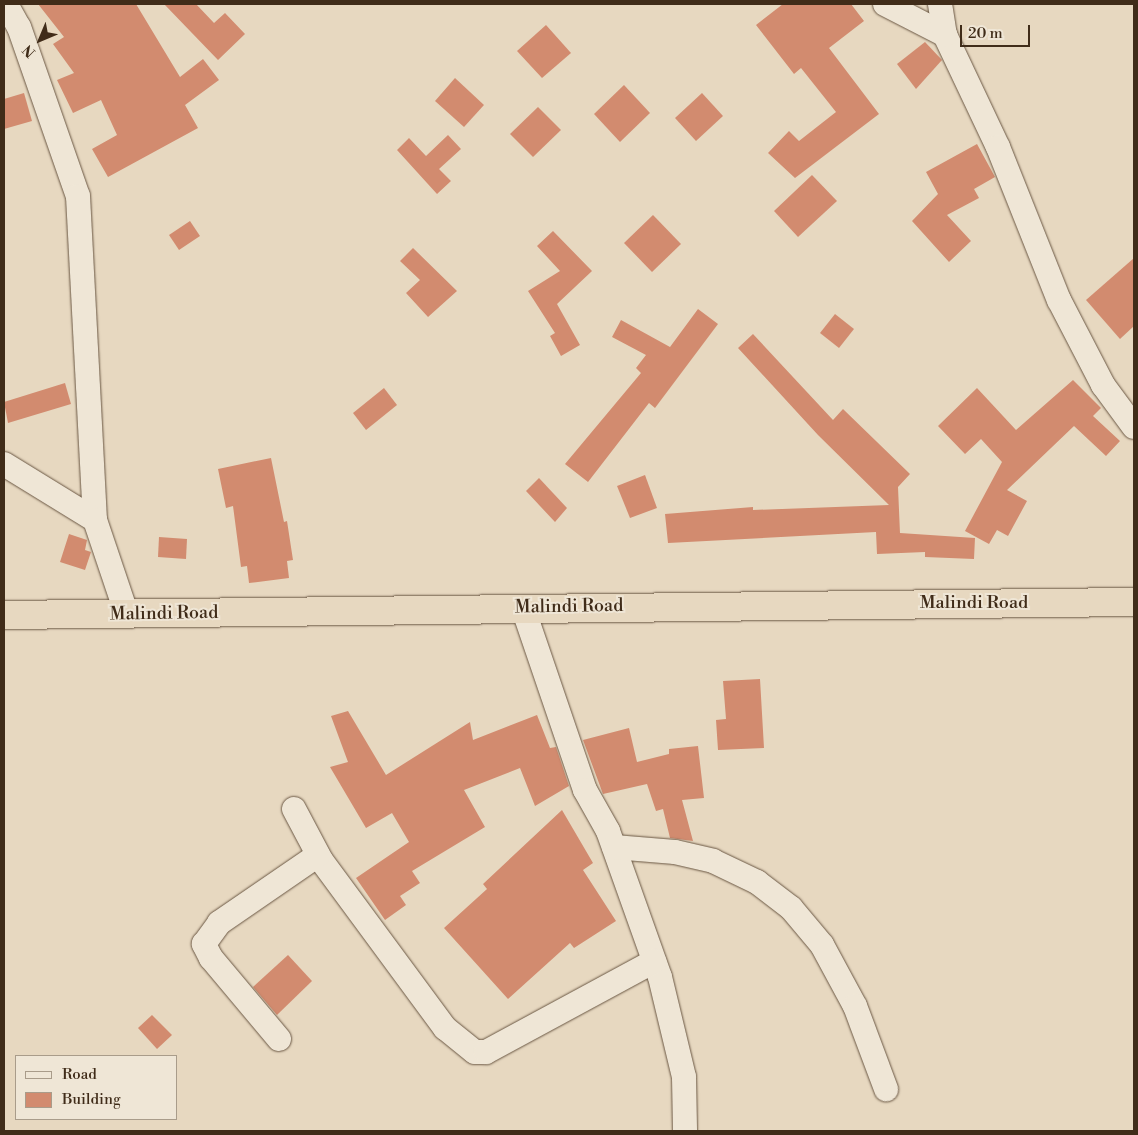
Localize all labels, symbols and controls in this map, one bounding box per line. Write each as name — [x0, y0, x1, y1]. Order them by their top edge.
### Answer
north arrow — [15, 15, 65, 65]
scale bar — [963, 15, 1033, 47]
text: 20 m — [968, 24, 1003, 43]
text: N — [19, 40, 40, 61]
street label: Malindi Road — [920, 592, 1028, 614]
street label: Malindi Road — [515, 595, 623, 619]
street label: Malindi Road — [110, 602, 218, 626]
legend — [15, 1055, 178, 1120]
text: Road — [62, 1065, 97, 1084]
text: Building — [62, 1090, 121, 1109]

